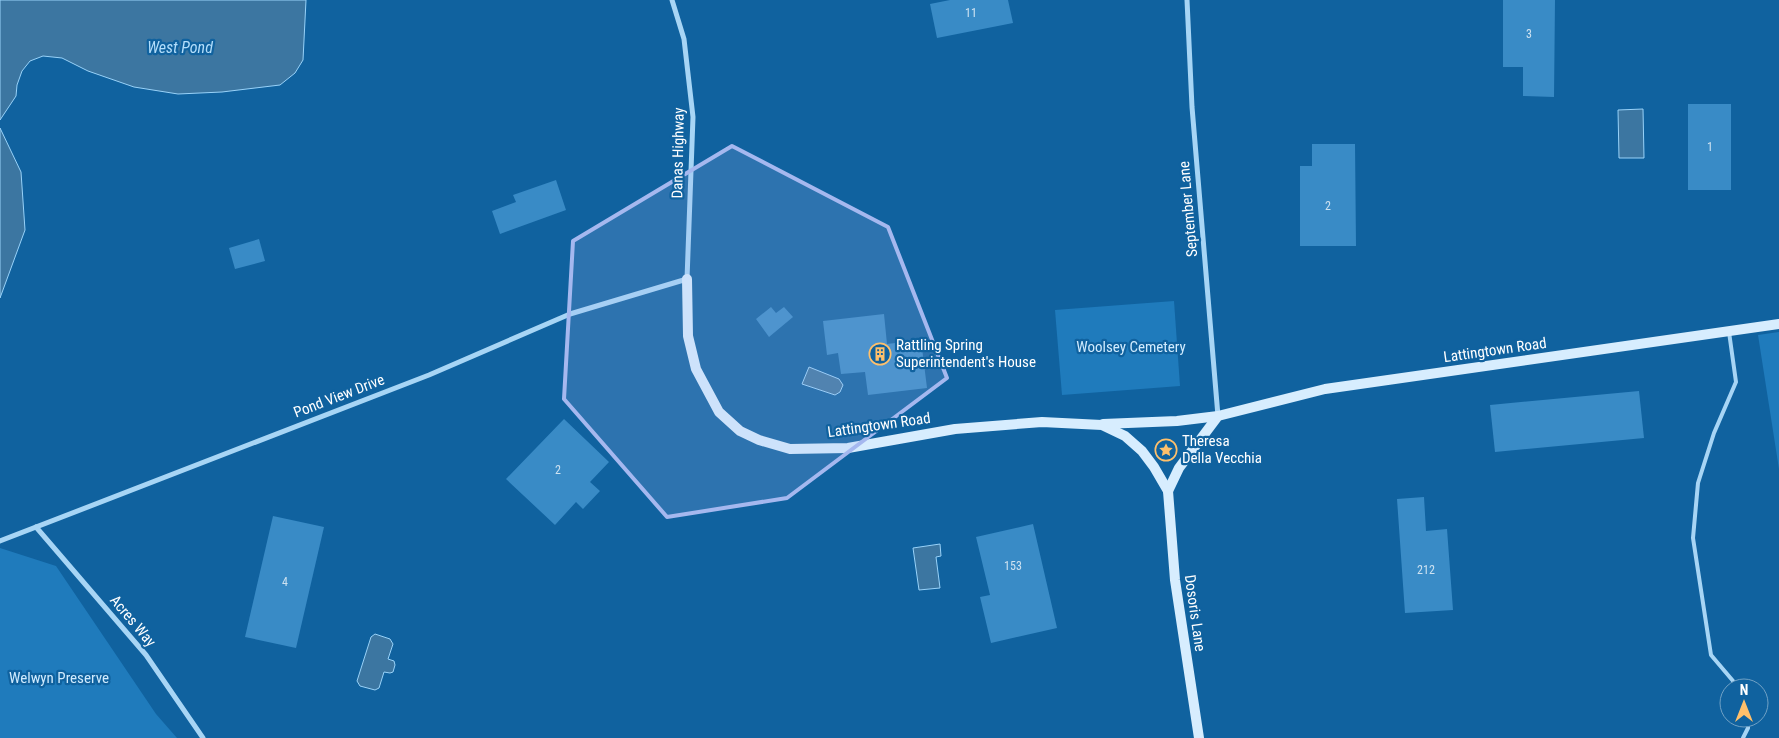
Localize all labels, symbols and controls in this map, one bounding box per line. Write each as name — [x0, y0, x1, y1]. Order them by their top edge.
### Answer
house number: 11 — [965, 6, 977, 20]
house number: 3 — [1526, 27, 1532, 41]
water label: West Pond — [147, 38, 213, 57]
street label: Danas Highway — [668, 107, 688, 199]
house number: 1 — [1707, 140, 1713, 154]
street label: September Lane — [1175, 160, 1201, 258]
house number: 2 — [1325, 199, 1331, 213]
street label: Lattingtown Road — [1442, 334, 1548, 366]
place label: Rattling Spring Superintendent's House — [896, 336, 1036, 371]
park label: Woolsey Cemetery — [1076, 338, 1186, 356]
building icon: Rattling Spring Superintendent's House — [868, 342, 892, 366]
street label: Pond View Drive — [291, 370, 387, 422]
street label: Lattingtown Road — [826, 409, 932, 441]
place label: Theresa Della Vecchia — [1182, 432, 1262, 467]
place icon: Theresa Della Vecchia — [1154, 438, 1178, 462]
house number: 2 — [555, 463, 561, 477]
house number: 153 — [1004, 559, 1022, 573]
house number: 212 — [1417, 563, 1435, 577]
street label: Dosoris Lane — [1181, 573, 1209, 653]
house number: 4 — [282, 575, 288, 589]
street label: Acres Way — [106, 592, 160, 650]
park label: Welwyn Preserve — [9, 669, 109, 687]
north arrow — [1719, 678, 1769, 728]
text: N — [1740, 682, 1748, 698]

